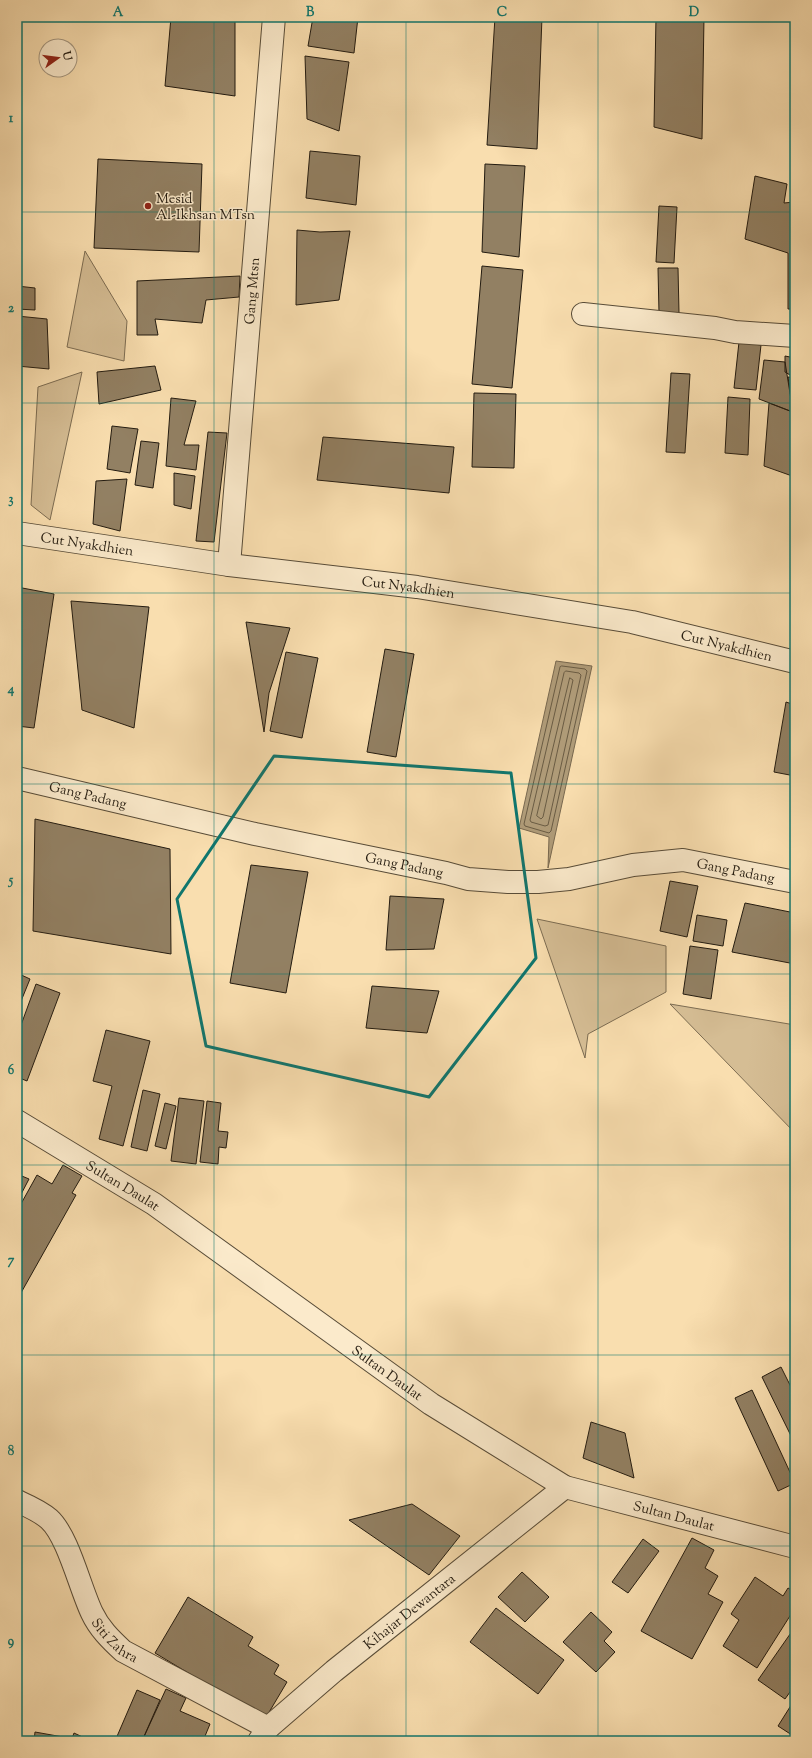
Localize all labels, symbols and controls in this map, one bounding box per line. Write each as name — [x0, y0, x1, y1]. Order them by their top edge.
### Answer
text: A — [113, 4, 124, 22]
text: B — [306, 4, 315, 22]
text: C — [497, 4, 507, 22]
text: D — [689, 4, 699, 22]
north arrow — [38, 38, 78, 78]
text: U — [58, 49, 76, 62]
text: 1 — [9, 110, 14, 128]
place label: Mesid Al-Ikhsan MTsn — [156, 190, 255, 226]
marker: Mesid Al-Ikhsan MTsn — [143, 201, 153, 211]
street label: Gang Mtsn — [241, 257, 266, 325]
text: 2 — [8, 300, 15, 318]
text: 3 — [8, 491, 14, 509]
street label: Cut Nyakdhien — [39, 529, 135, 562]
street label: Cut Nyakdhien — [360, 573, 456, 605]
street label: Cut Nyakdhien — [678, 626, 774, 668]
text: 4 — [7, 681, 15, 699]
street label: Gang Padang — [47, 778, 129, 816]
street label: Gang Padang — [363, 849, 445, 884]
street label: Gang Padang — [695, 855, 776, 890]
text: 5 — [8, 872, 14, 890]
text: 6 — [8, 1062, 15, 1080]
street label: Sultan Daulat — [81, 1157, 163, 1217]
text: 7 — [8, 1252, 15, 1270]
street label: Sultan Daulat — [347, 1342, 426, 1407]
text: 8 — [8, 1443, 15, 1461]
street label: Sultan Daulat — [631, 1497, 716, 1538]
street label: Kihajar Dewantara — [360, 1570, 461, 1656]
street label: Siti Zahra — [85, 1615, 141, 1669]
text: 9 — [8, 1633, 15, 1651]

